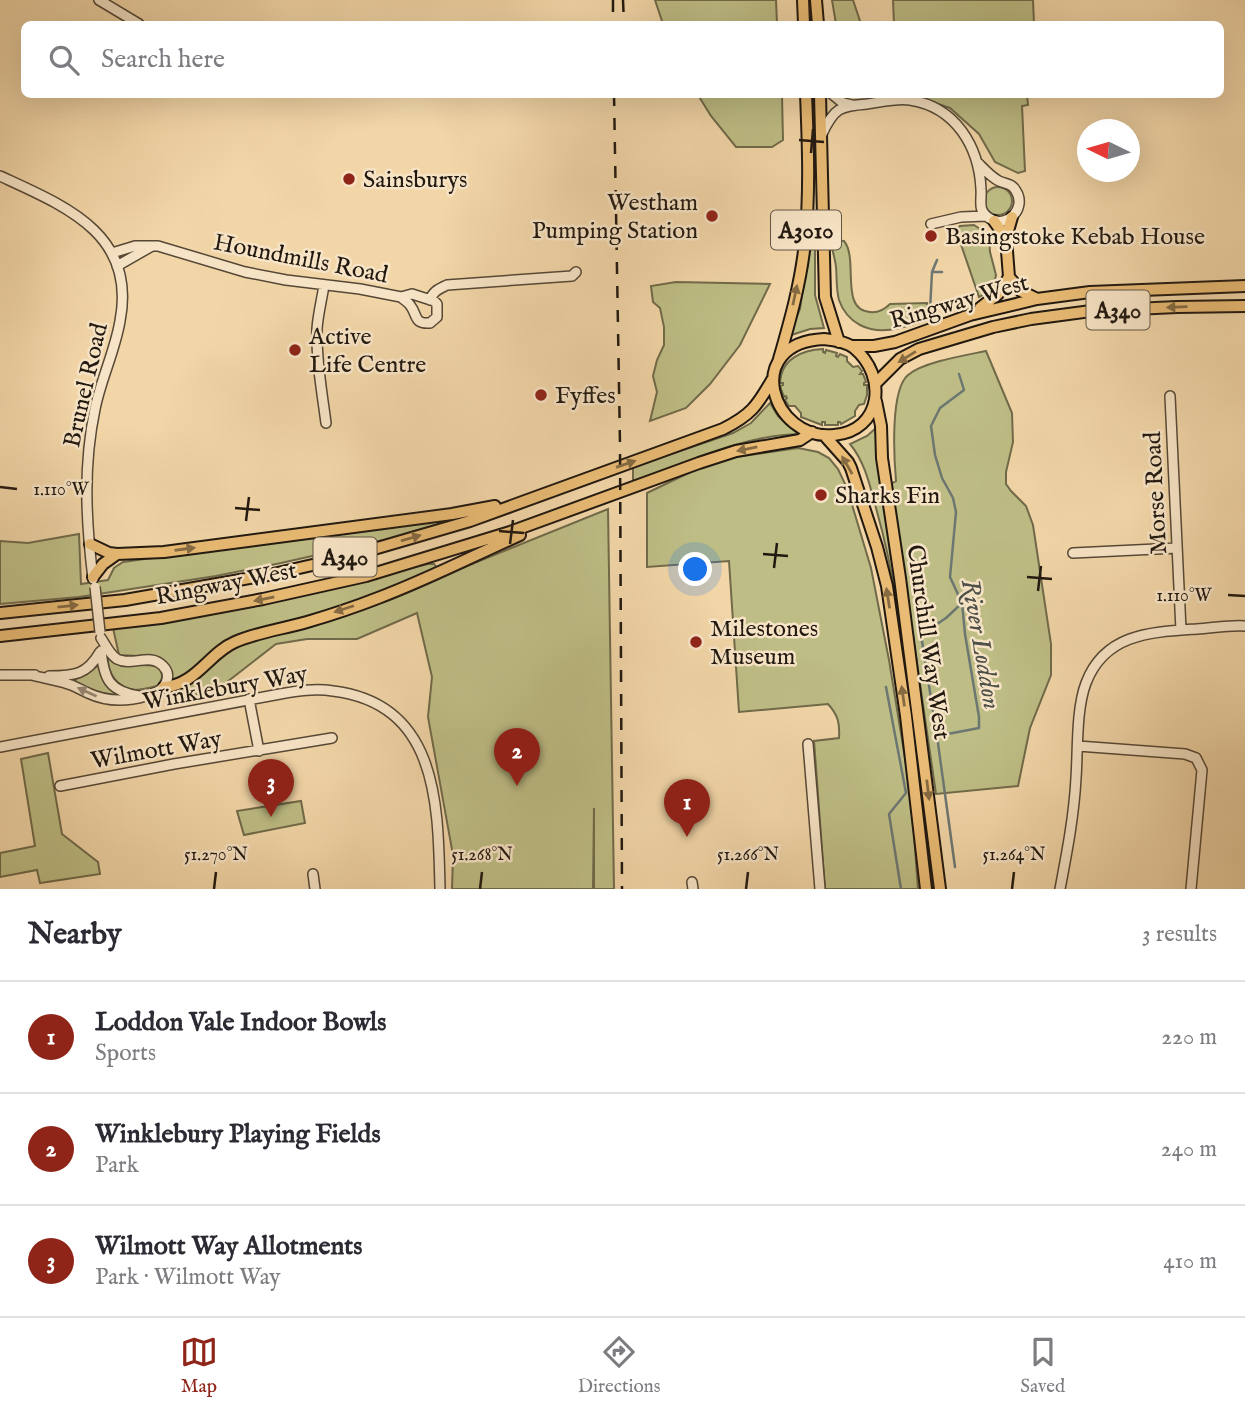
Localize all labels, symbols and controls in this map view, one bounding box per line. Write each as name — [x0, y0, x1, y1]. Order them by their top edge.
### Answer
search box — [21, 21, 1224, 98]
icon: search — [45, 41, 83, 79]
text: Search here — [101, 43, 225, 76]
north arrow — [1077, 119, 1140, 182]
place label: Sainsburys — [363, 165, 468, 196]
marker: Sainsburys — [341, 171, 357, 187]
place label: Westham Pumping Station — [532, 188, 698, 247]
marker: Westham Pumping Station — [704, 208, 720, 224]
road number: A3010 — [771, 210, 841, 249]
place label: Basingstoke Kebab House — [945, 222, 1205, 253]
street label: Houndmills Road — [211, 227, 391, 292]
marker: Basingstoke Kebab House — [923, 228, 939, 244]
street label: Ringway West — [886, 268, 1032, 337]
one-way arrow — [790, 284, 801, 306]
road number: A340 — [1086, 290, 1150, 330]
one-way arrow — [1166, 302, 1188, 313]
street label: Brunel Road — [57, 320, 116, 451]
place label: Active Life Centre — [308, 322, 426, 381]
marker: Active Life Centre — [287, 342, 303, 358]
one-way arrow — [897, 350, 916, 363]
place label: Fyffes — [555, 381, 616, 412]
marker: Fyffes — [533, 387, 549, 403]
street label: Morse Road — [1138, 431, 1175, 555]
one-way arrow — [736, 444, 758, 455]
one-way arrow — [841, 456, 853, 475]
one-way arrow — [615, 458, 636, 469]
text: 1.110°W — [33, 479, 90, 502]
place label: Sharks Fin — [835, 481, 940, 512]
marker: Sharks Fin — [813, 487, 829, 503]
one-way arrow — [400, 532, 422, 543]
road number: A340 — [314, 538, 376, 576]
one-way arrow — [175, 543, 197, 554]
street label: Churchill Way West — [898, 543, 957, 742]
your location — [678, 552, 712, 586]
street label: Ringway West — [153, 556, 299, 613]
water label: River Loddon — [953, 576, 1008, 712]
text: 1.110°W — [1156, 585, 1213, 608]
one-way arrow — [883, 586, 894, 608]
one-way arrow — [253, 593, 275, 604]
one-way arrow — [57, 601, 79, 612]
one-way arrow — [333, 605, 354, 615]
place label: Milestones Museum — [710, 614, 818, 673]
marker: Milestones Museum — [688, 634, 704, 650]
street label: Winklebury Way — [140, 659, 310, 718]
one-way arrow — [897, 685, 908, 707]
one-way arrow — [77, 686, 97, 698]
street label: Wilmott Way — [88, 724, 224, 777]
pin: 2 — [494, 728, 540, 786]
pin: 3 — [248, 759, 294, 817]
pin: 1 — [664, 779, 710, 837]
one-way arrow — [922, 780, 933, 802]
text: 51.270°N — [184, 844, 248, 867]
text: 51.268°N — [451, 844, 513, 867]
text: 51.266°N — [717, 844, 779, 867]
text: 51.264°N — [982, 844, 1046, 867]
text: Nearby — [28, 916, 121, 954]
text: 3 results — [1142, 920, 1217, 949]
text: Loddon Vale Indoor Bowls — [95, 1006, 386, 1039]
text: 1 — [47, 1023, 55, 1052]
text: 220 m — [1161, 1023, 1217, 1052]
text: Sports — [95, 1039, 156, 1068]
text: Winklebury Playing Fields — [95, 1118, 381, 1151]
text: 2 — [46, 1135, 56, 1164]
text: 240 m — [1161, 1135, 1217, 1164]
text: Park — [95, 1151, 139, 1180]
text: Wilmott Way Allotments — [95, 1230, 362, 1263]
text: 3 — [47, 1247, 55, 1276]
text: 410 m — [1163, 1247, 1217, 1276]
text: Park · Wilmott Way — [95, 1263, 281, 1292]
tab: Map — [180, 1333, 218, 1399]
tab: Directions — [578, 1333, 660, 1399]
tab: Saved — [1020, 1333, 1065, 1399]

